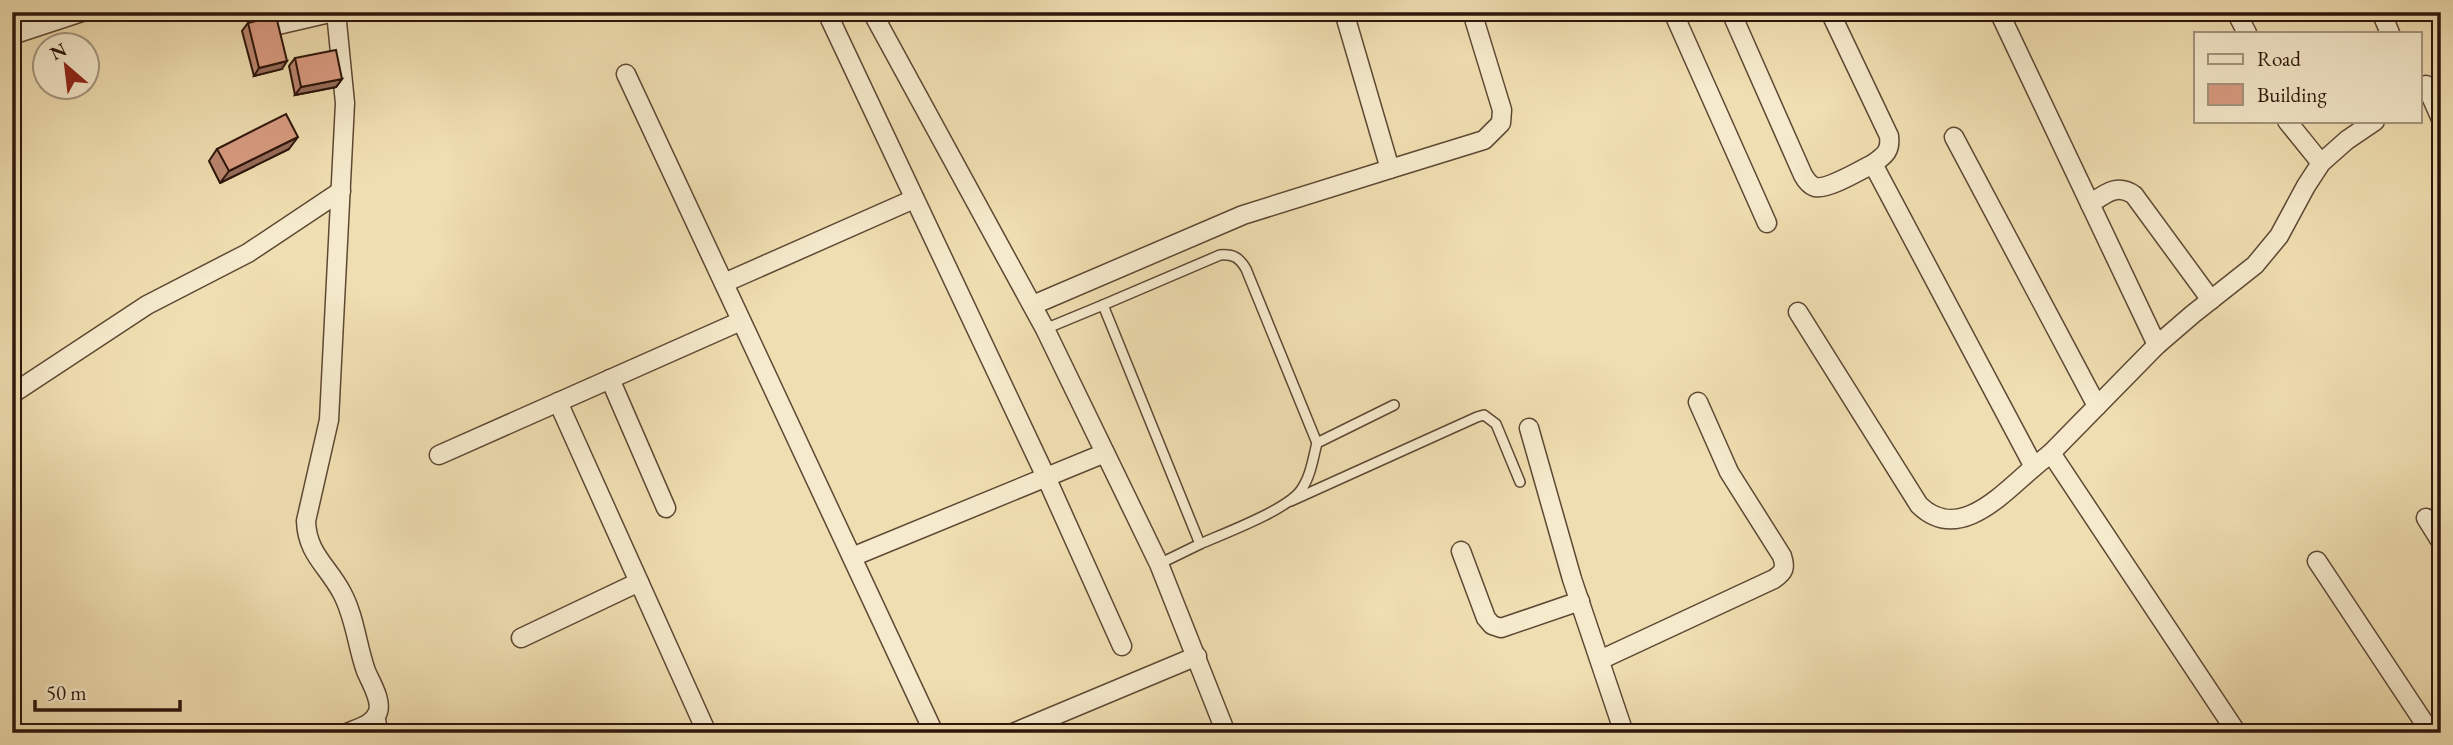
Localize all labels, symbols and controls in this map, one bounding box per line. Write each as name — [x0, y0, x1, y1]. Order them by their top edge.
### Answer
north arrow — [32, 32, 102, 102]
legend — [2194, 32, 2422, 122]
text: N — [46, 36, 71, 66]
text: Road — [2257, 45, 2301, 72]
text: Building — [2257, 81, 2327, 108]
scale bar — [35, 668, 180, 712]
text: 50 m — [46, 679, 87, 706]

